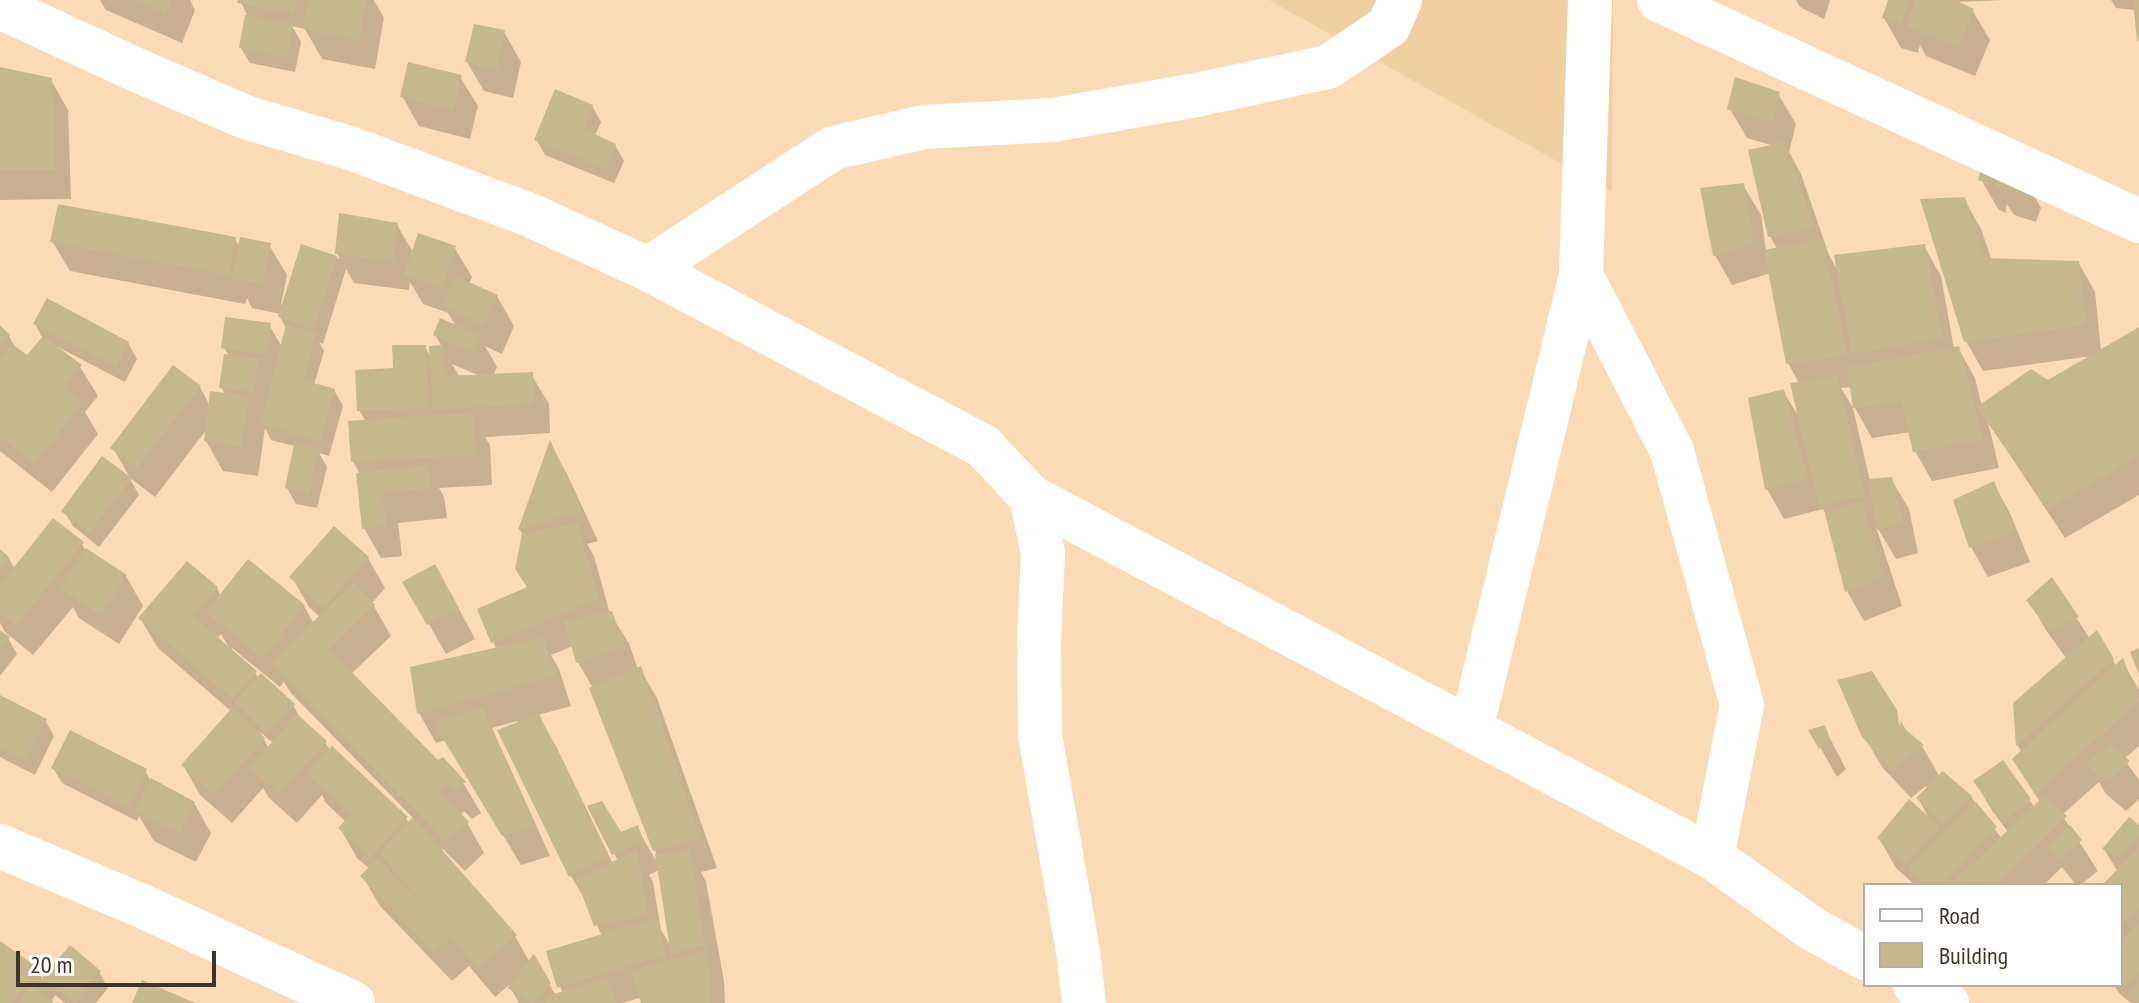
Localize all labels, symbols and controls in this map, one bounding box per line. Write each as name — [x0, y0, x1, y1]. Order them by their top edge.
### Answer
legend — [1863, 883, 2123, 987]
text: Road — [1939, 900, 1980, 931]
scale bar — [20, 935, 220, 985]
text: Building — [1939, 940, 2008, 971]
text: 20 m — [30, 949, 72, 980]

